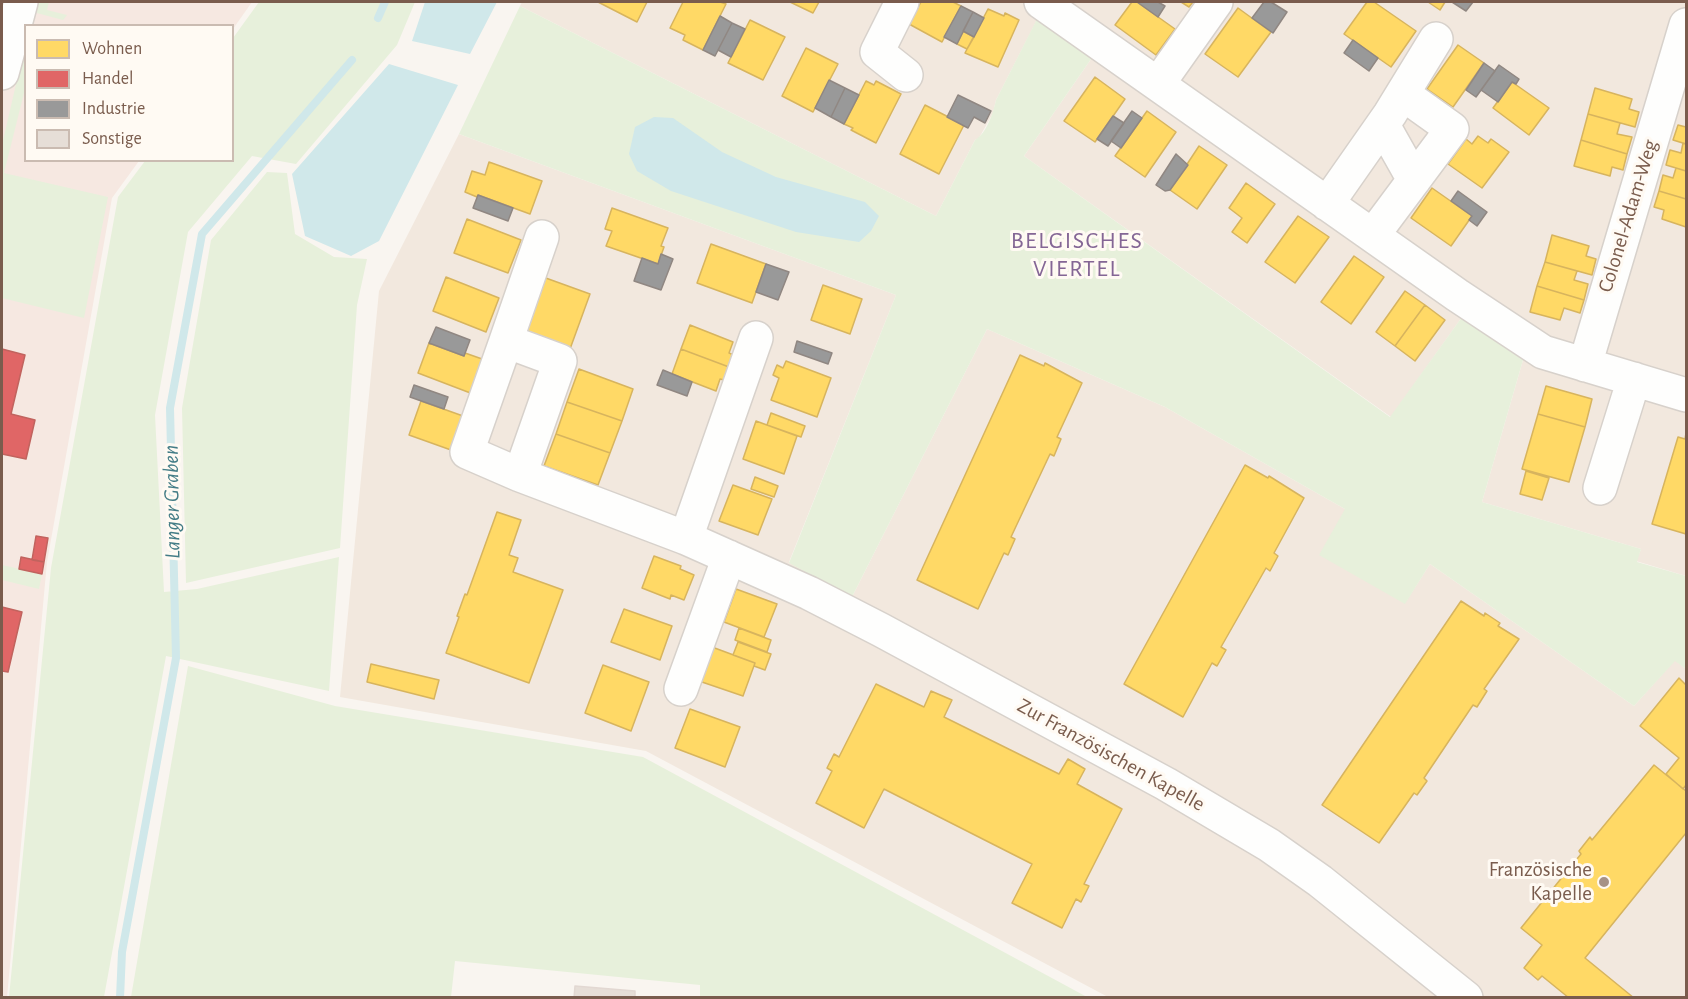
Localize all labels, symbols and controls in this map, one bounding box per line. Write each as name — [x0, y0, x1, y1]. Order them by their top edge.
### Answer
legend — [24, 24, 234, 162]
text: Wohnen — [82, 40, 142, 58]
text: Handel — [82, 70, 133, 88]
text: Industrie — [82, 100, 145, 118]
text: Sonstige — [82, 130, 142, 148]
street label: Colonel-Adam-Weg — [1593, 137, 1663, 295]
district label: BELGISCHES VIERTEL — [1011, 227, 1143, 283]
water label: Langer Graben — [158, 445, 186, 559]
street label: Zur Französischen Kapelle — [1013, 693, 1209, 817]
place label: Französische Kapelle — [1489, 857, 1592, 907]
marker: Französische Kapelle — [1597, 875, 1611, 889]

